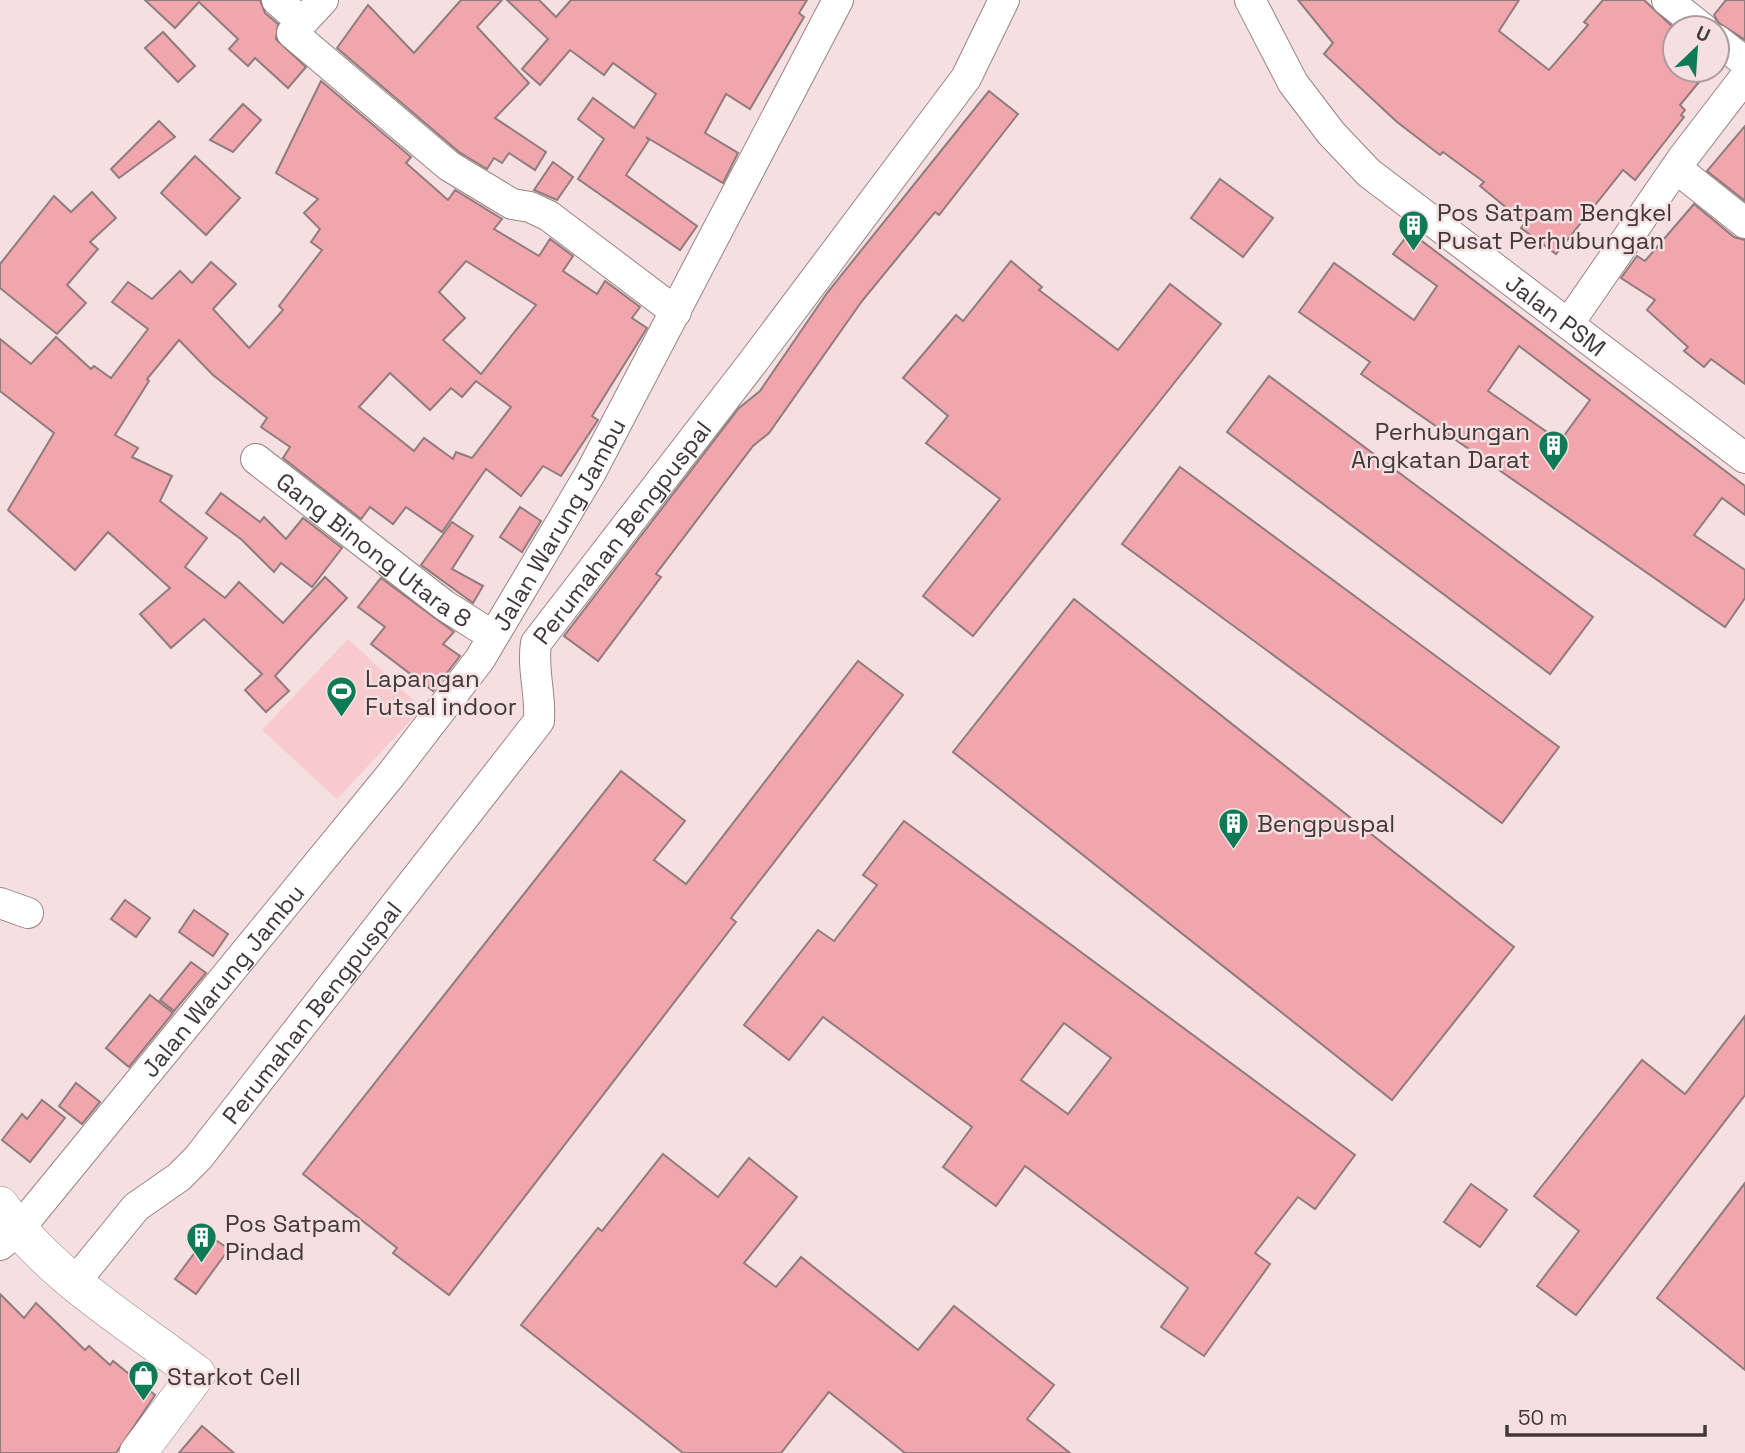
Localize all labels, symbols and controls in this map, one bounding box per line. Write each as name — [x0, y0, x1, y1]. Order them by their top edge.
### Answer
north arrow — [1661, 14, 1731, 84]
text: U — [1692, 20, 1714, 48]
place label: Pos Satpam Bengkel Pusat Perhubungan — [1437, 197, 1672, 256]
building icon: Pos Satpam Bengkel Pusat Perhubungan — [1397, 209, 1431, 253]
street label: Jalan PSM — [1500, 267, 1612, 363]
street label: Jalan Warung Jambu — [485, 413, 632, 636]
street label: Perumahan Bengpuspal — [526, 414, 718, 650]
place label: Perhubungan Angkatan Darat — [1351, 416, 1530, 475]
building icon: Perhubungan Angkatan Darat — [1536, 428, 1570, 472]
street label: Gang Binong Utara 8 — [270, 465, 478, 634]
place label: Lapangan Futsal indoor — [365, 663, 517, 722]
sports icon: Lapangan Futsal indoor — [325, 675, 359, 719]
building icon: Bengpuspal — [1217, 806, 1251, 850]
place label: Bengpuspal — [1257, 808, 1395, 839]
street label: Jalan Warung Jambu — [134, 878, 311, 1083]
street label: Perumahan Bengpuspal — [215, 895, 408, 1130]
place label: Pos Satpam Pindad — [225, 1208, 361, 1267]
building icon: Pos Satpam Pindad — [185, 1220, 219, 1264]
shop icon: Starkot Cell — [127, 1359, 161, 1403]
place label: Starkot Cell — [167, 1361, 301, 1392]
scale bar — [1507, 1394, 1705, 1438]
text: 50 m — [1518, 1404, 1568, 1431]

